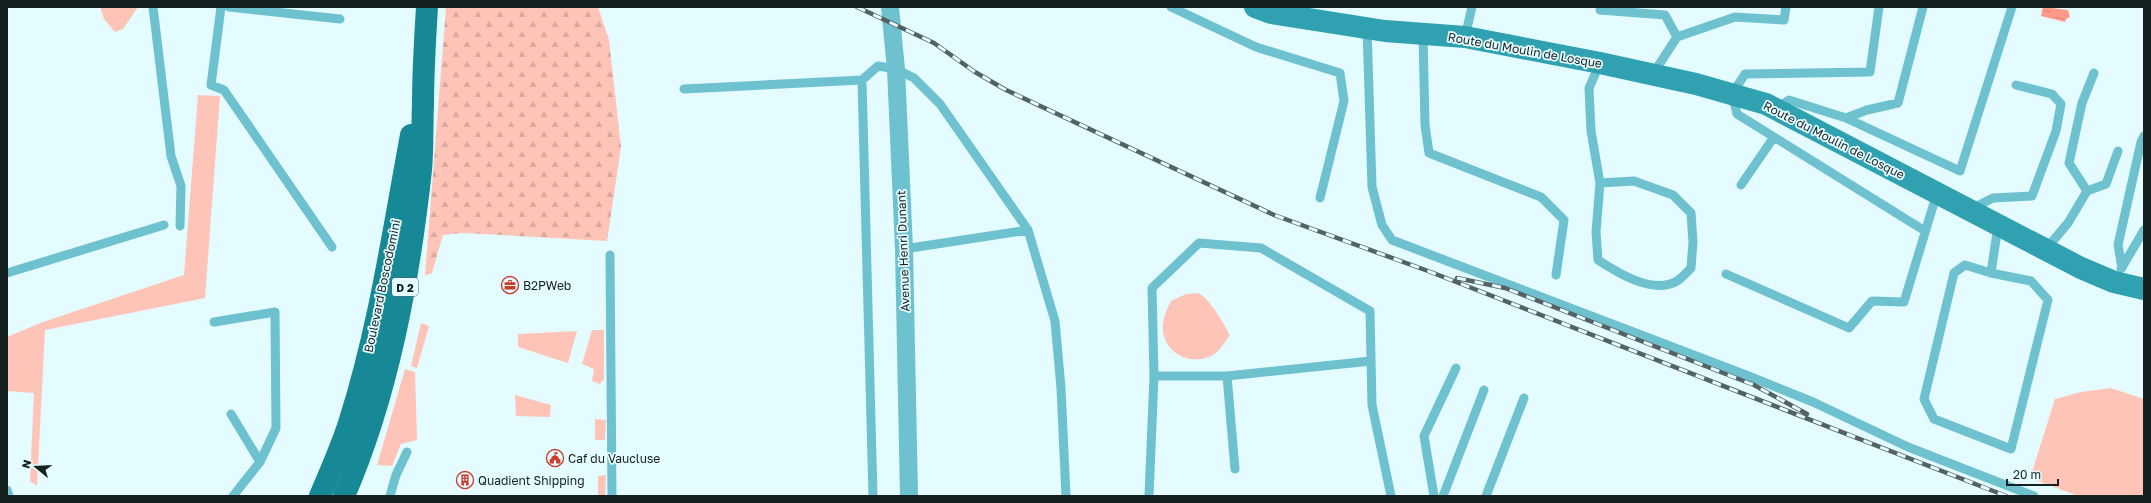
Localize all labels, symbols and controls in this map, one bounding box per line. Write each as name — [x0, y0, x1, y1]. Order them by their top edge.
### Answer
street label: Route du Moulin de Losque — [1447, 29, 1603, 71]
street label: Route du Moulin de Losque — [1761, 98, 1907, 182]
street label: Avenue Henri Dunant — [893, 190, 913, 312]
street label: Boulevard Boscodomini — [361, 218, 403, 354]
office icon: B2PWeb — [500, 275, 520, 295]
road number: D 2 — [392, 278, 418, 296]
place label: B2PWeb — [523, 278, 571, 293]
north arrow — [16, 447, 56, 487]
public building icon: Caf du Vaucluse — [545, 448, 565, 468]
place label: Caf du Vaucluse — [568, 451, 660, 466]
text: N — [19, 458, 33, 470]
scale bar — [2007, 461, 2058, 487]
text: 20 m — [2013, 467, 2041, 482]
building icon: Quadient Shipping — [455, 470, 475, 490]
place label: Quadient Shipping — [478, 473, 585, 488]

